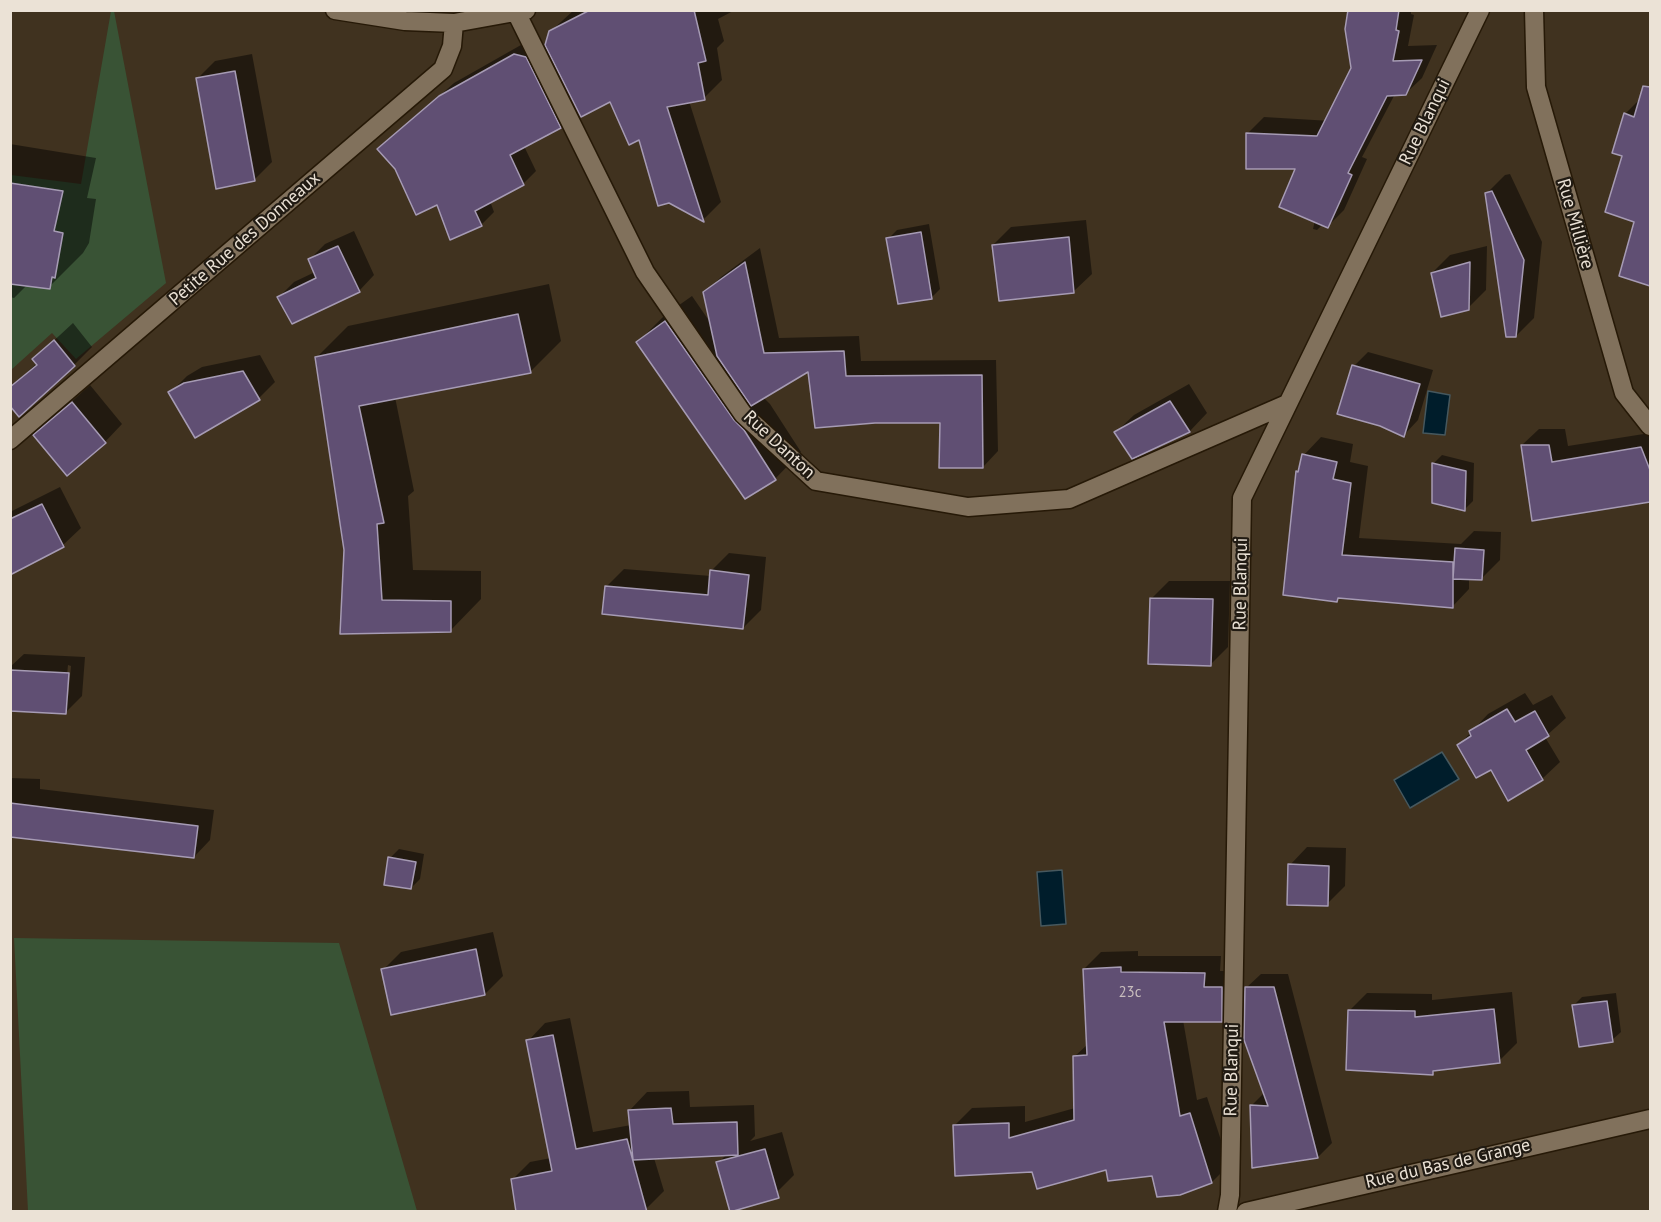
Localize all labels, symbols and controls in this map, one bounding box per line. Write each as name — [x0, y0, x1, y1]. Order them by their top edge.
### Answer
street label: Rue Blanqui — [1395, 76, 1455, 168]
street label: Petite Rue des Donneaux — [165, 168, 325, 310]
street label: Rue Millière — [1552, 176, 1598, 272]
street label: Rue Danton — [739, 406, 819, 484]
street label: Rue Blanqui — [1229, 537, 1253, 631]
house number: 23c — [1118, 984, 1142, 1002]
street label: Rue Blanqui — [1220, 1023, 1244, 1117]
street label: Rue du Bas de Grange — [1363, 1135, 1533, 1193]

